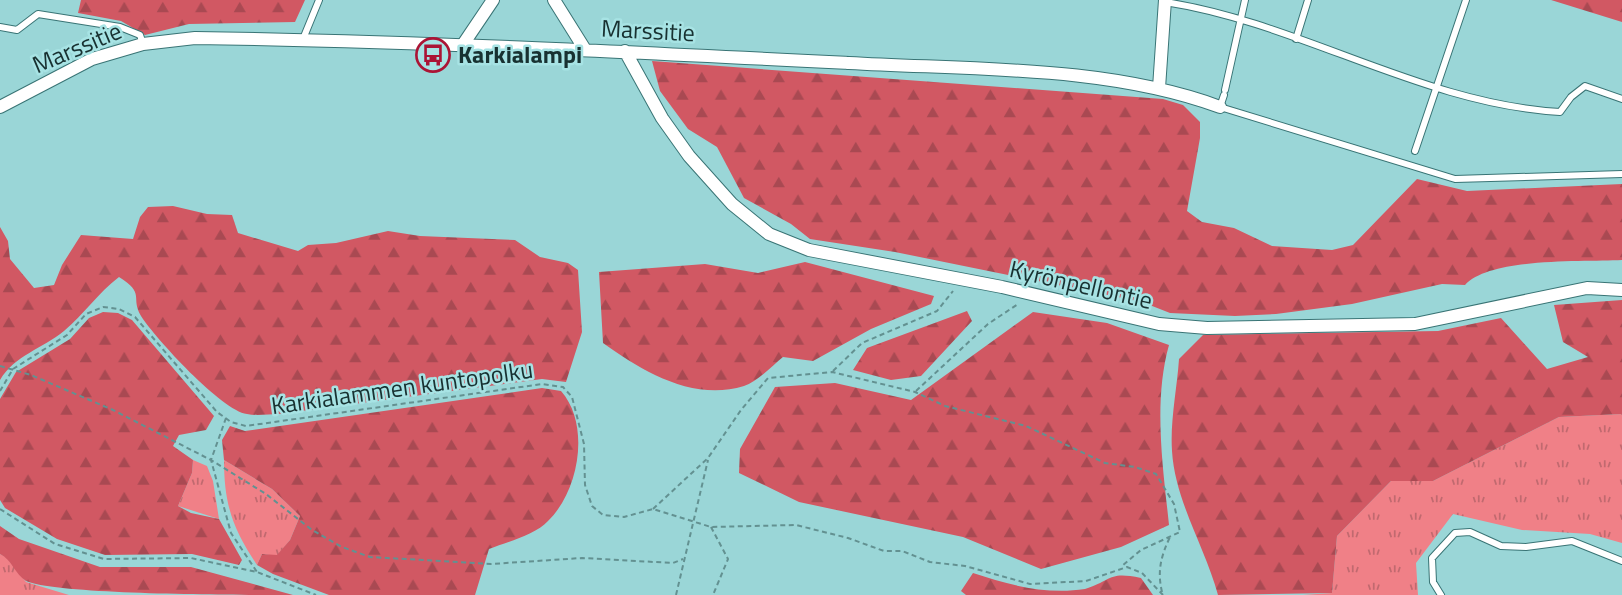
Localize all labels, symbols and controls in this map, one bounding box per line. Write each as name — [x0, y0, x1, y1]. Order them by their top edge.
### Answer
street label: Marssitie — [600, 10, 696, 50]
street label: Marssitie — [26, 12, 127, 82]
bus stop icon: Karkialampi — [414, 36, 452, 74]
place label: Karkialampi — [458, 36, 582, 72]
street label: Kyrönpellontie — [1006, 250, 1156, 318]
street label: Karkialammen kuntopolku — [269, 351, 535, 423]

